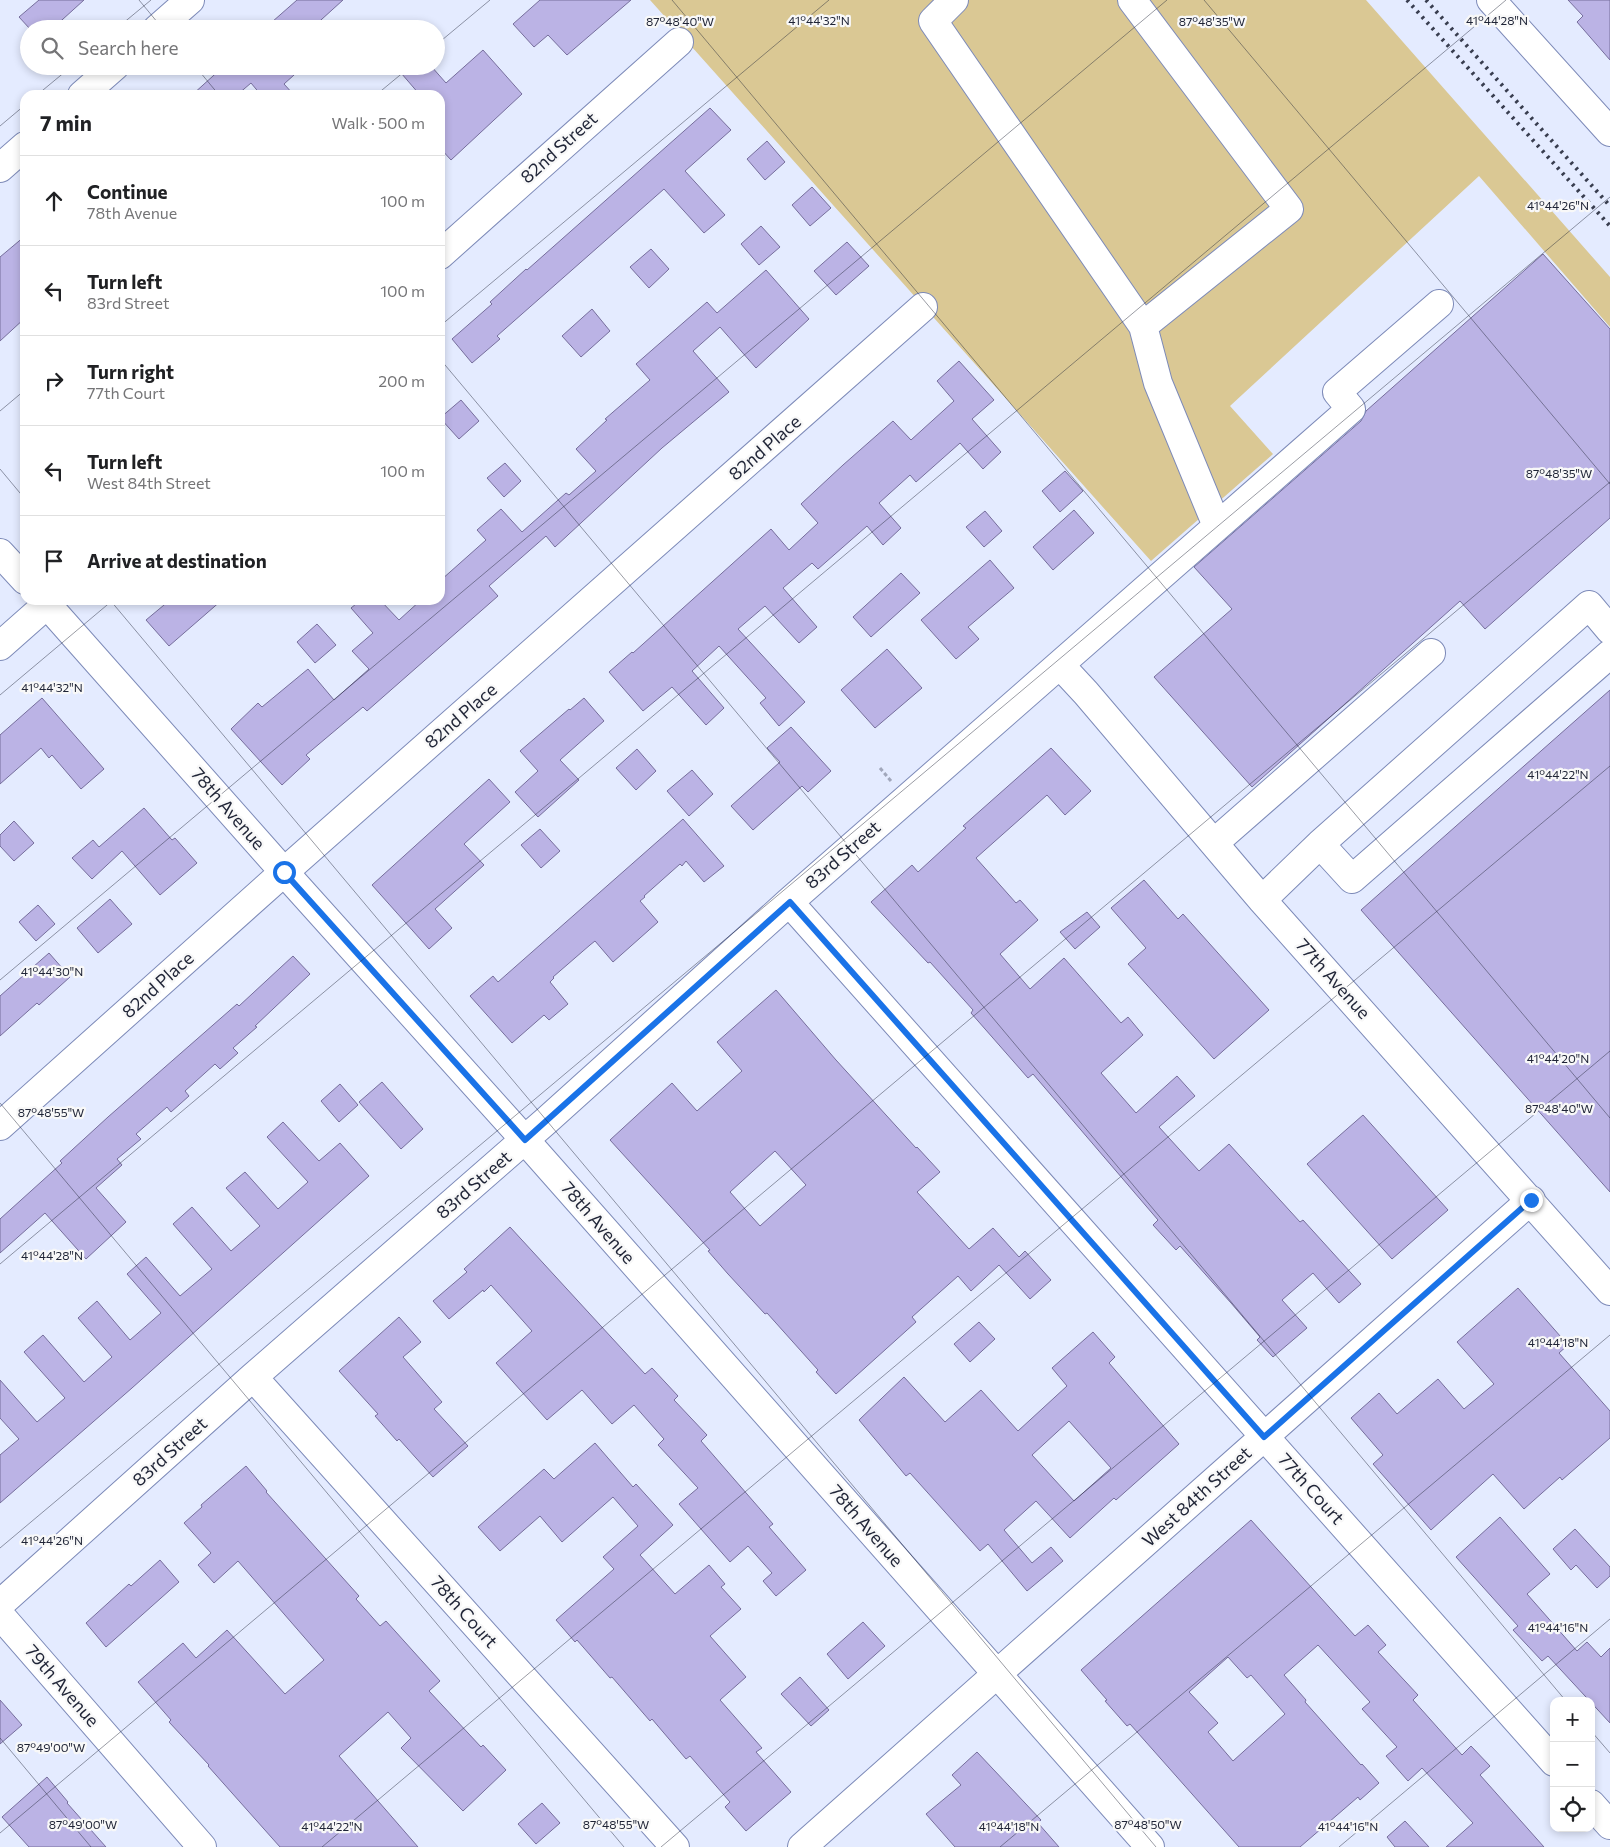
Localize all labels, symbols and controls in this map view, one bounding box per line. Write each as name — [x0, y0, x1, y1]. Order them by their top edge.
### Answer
text: 41°44'32"N — [788, 13, 850, 27]
text: 41°44'28"N — [1466, 13, 1528, 27]
text: 87°48'40"W — [646, 14, 714, 28]
text: 87°48'35"W — [1179, 14, 1245, 28]
search box — [20, 20, 445, 75]
icon: search — [38, 34, 66, 62]
text: Search here — [78, 36, 178, 59]
street label: 82nd Street — [515, 107, 601, 188]
text: 7 min — [40, 110, 92, 135]
text: Walk · 500 m — [331, 113, 425, 132]
text: Continue — [87, 180, 167, 203]
icon: ahead — [40, 187, 68, 215]
text: 100 m — [380, 191, 425, 210]
text: 41°44'26"N — [1527, 198, 1589, 212]
text: 78th Avenue — [87, 203, 177, 222]
text: Turn left — [87, 270, 162, 293]
icon: left — [40, 277, 68, 305]
text: 100 m — [380, 281, 425, 300]
text: 83rd Street — [87, 293, 169, 312]
text: Turn right — [87, 360, 174, 383]
icon: right — [40, 367, 68, 395]
text: 200 m — [378, 371, 425, 390]
text: 77th Court — [87, 383, 165, 402]
street label: 82nd Place — [724, 410, 805, 485]
text: Turn left — [87, 450, 162, 473]
icon: left — [40, 457, 68, 485]
text: 100 m — [380, 461, 425, 480]
text: 87°48'35"W — [1526, 466, 1592, 480]
text: West 84th Street — [87, 473, 211, 492]
icon: arrive — [40, 547, 68, 575]
text: Arrive at destination — [87, 549, 267, 572]
street label: 82nd Place — [420, 678, 501, 753]
text: 41°44'32"N — [21, 680, 83, 694]
street label: 78th Avenue — [187, 763, 270, 854]
text: 41°44'22"N — [1527, 767, 1589, 781]
street label: 83rd Street — [800, 816, 885, 893]
route start — [273, 861, 296, 884]
street label: 77th Avenue — [1292, 934, 1375, 1023]
street label: 82nd Place — [117, 946, 198, 1022]
text: 41°44'30"N — [21, 964, 83, 978]
text: 41°44'20"N — [1527, 1051, 1589, 1065]
text: 87°48'40"W — [1525, 1101, 1593, 1115]
text: 87°48'55"W — [18, 1105, 84, 1119]
street label: 83rd Street — [431, 1146, 516, 1223]
street label: 78th Avenue — [557, 1177, 640, 1268]
route end — [1520, 1189, 1543, 1212]
text: 41°44'28"N — [21, 1248, 83, 1262]
text: 41°44'18"N — [1528, 1335, 1588, 1349]
street label: 83rd Street — [128, 1412, 211, 1490]
street label: West 84th Street — [1137, 1441, 1255, 1551]
street label: 77th Court — [1274, 1448, 1349, 1528]
street label: 78th Avenue — [825, 1480, 908, 1571]
text: 41°44'26"N — [21, 1533, 83, 1547]
street label: 78th Court — [427, 1571, 503, 1652]
text: 41°44'16"N — [1528, 1620, 1588, 1634]
street label: 79th Avenue — [21, 1640, 104, 1731]
map controls — [1550, 1697, 1595, 1832]
button: + — [1550, 1697, 1595, 1742]
text: 87°49'00"W — [17, 1740, 85, 1754]
button: − — [1550, 1742, 1595, 1787]
button: locate — [1550, 1787, 1595, 1832]
text: 87°49'00"W — [49, 1817, 117, 1831]
text: 87°48'55"W — [583, 1817, 649, 1831]
text: 87°48'50"W — [1114, 1817, 1182, 1831]
text: 41°44'22"N — [301, 1819, 363, 1833]
text: 41°44'18"N — [979, 1819, 1039, 1833]
text: 41°44'16"N — [1318, 1819, 1378, 1833]

